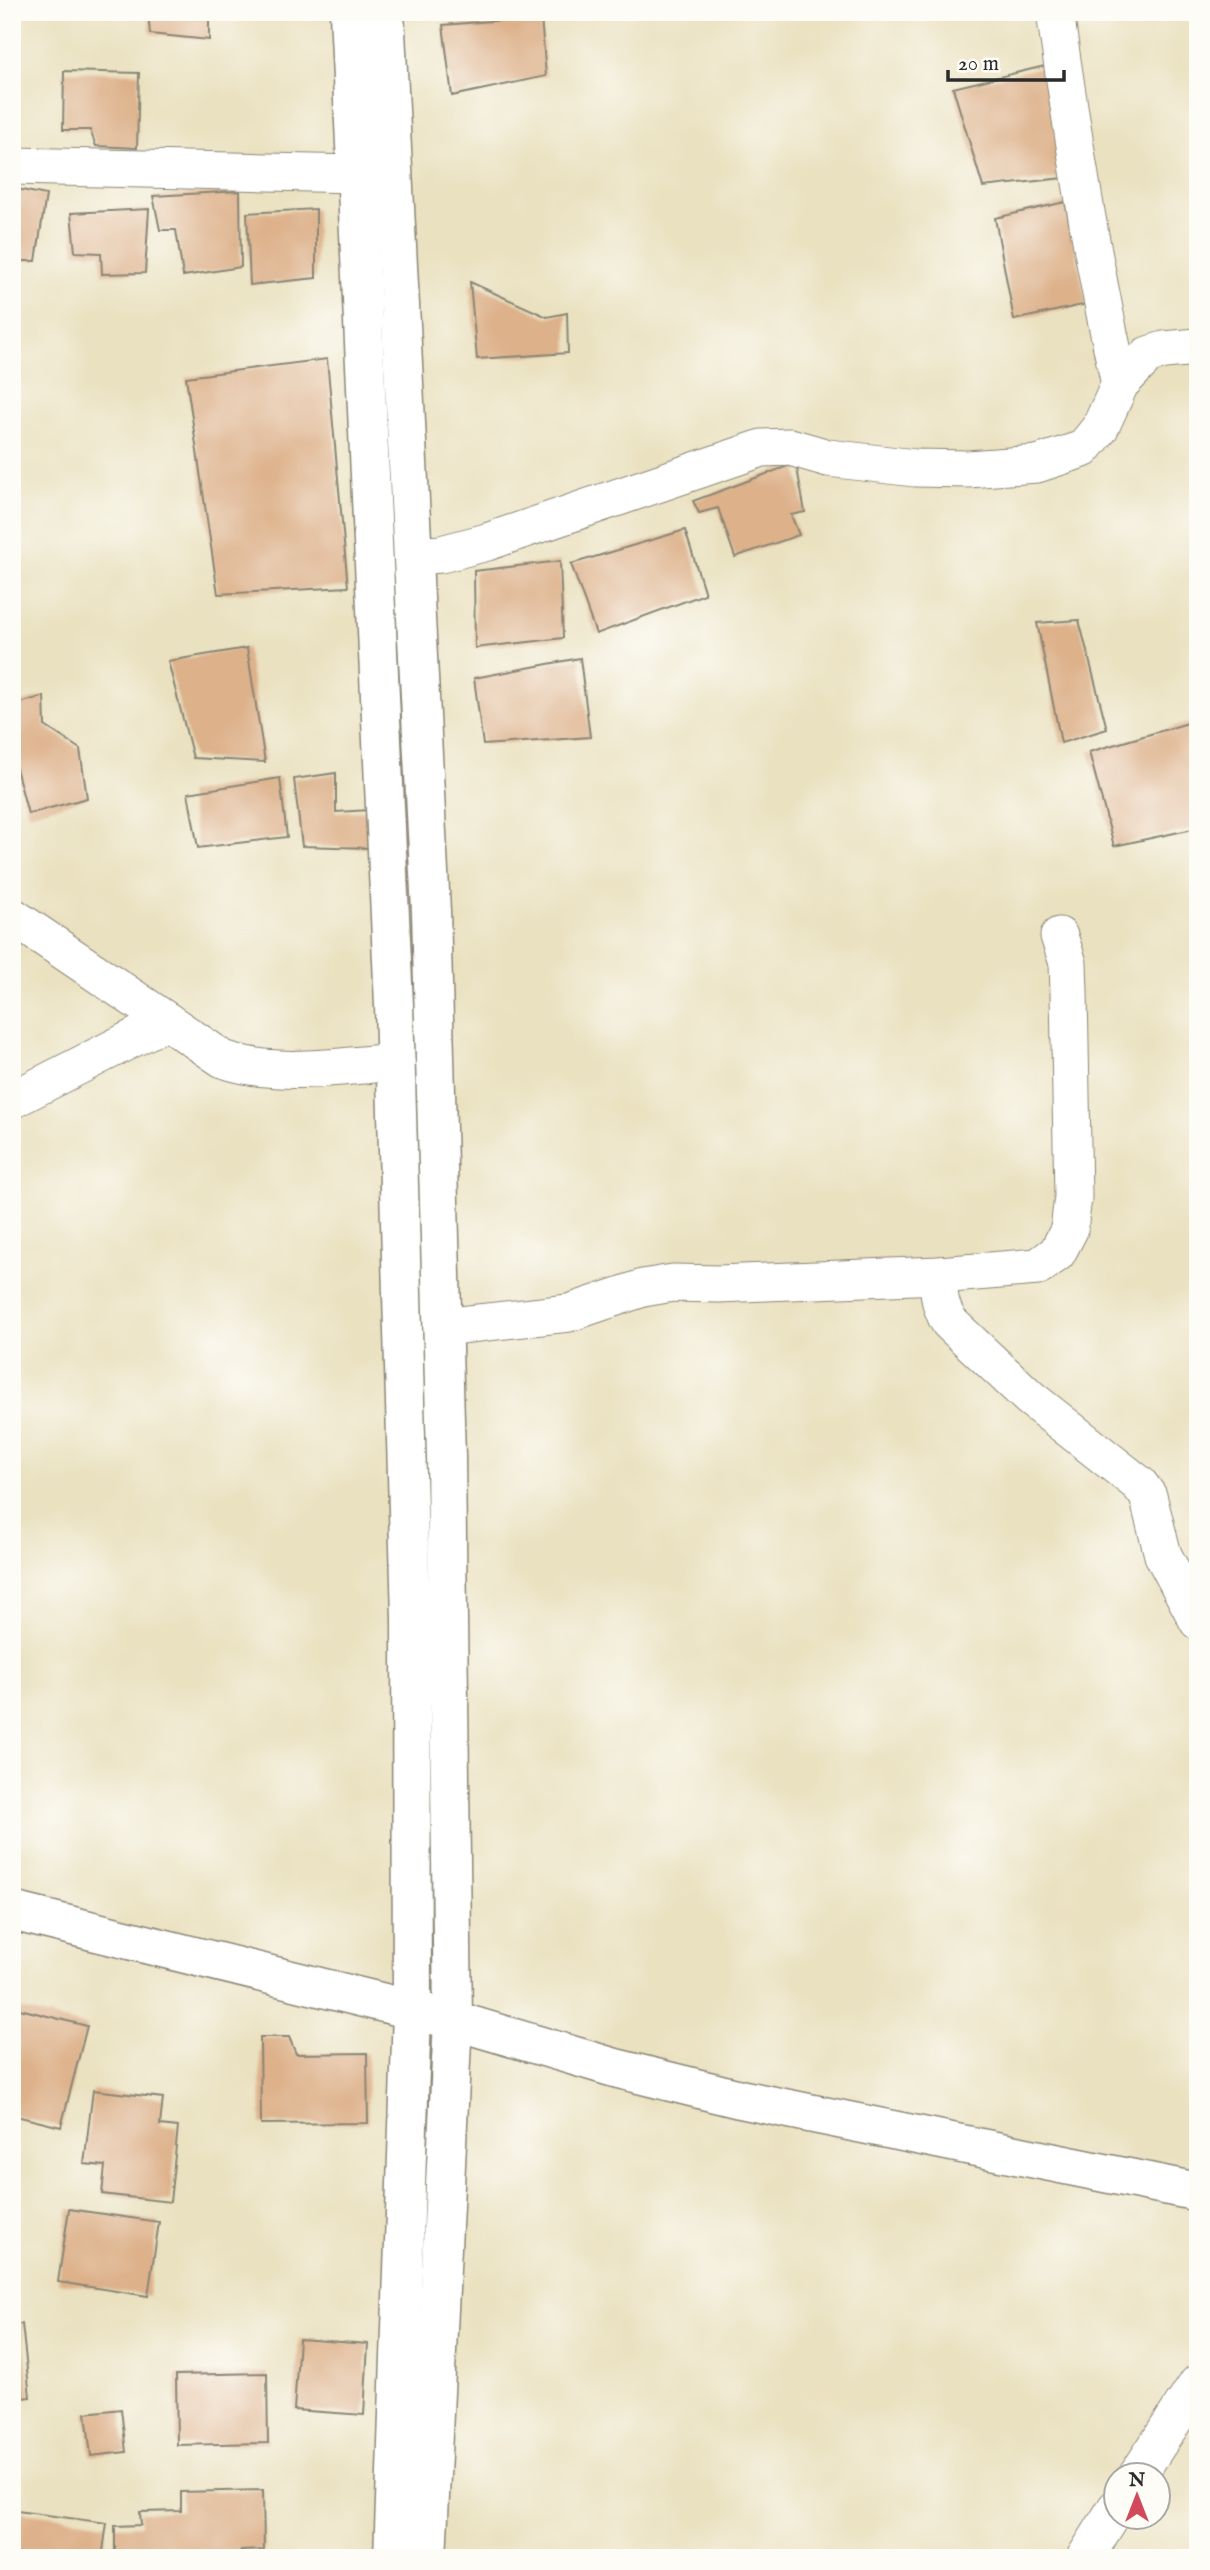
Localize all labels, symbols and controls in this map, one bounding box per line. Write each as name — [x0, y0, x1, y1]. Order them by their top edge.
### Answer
scale bar — [948, 38, 1063, 82]
text: 20 m — [958, 51, 999, 78]
north arrow — [1102, 2462, 1172, 2532]
text: N — [1128, 2469, 1146, 2493]

